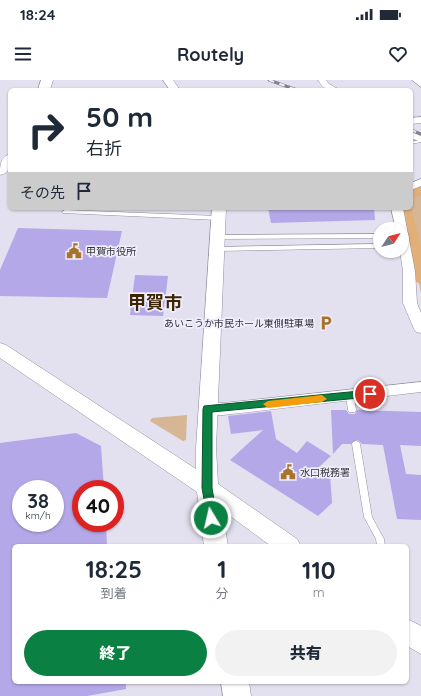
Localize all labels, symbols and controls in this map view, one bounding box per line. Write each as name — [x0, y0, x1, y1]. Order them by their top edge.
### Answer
text: 18:24 — [20, 5, 56, 24]
icon: menu — [12, 43, 34, 65]
text: Routely — [177, 43, 244, 66]
icon: heart — [387, 43, 409, 65]
text: 50 m — [86, 99, 153, 134]
icon: right — [20, 104, 72, 156]
text: 右折 — [86, 137, 122, 160]
icon: arrive — [73, 180, 95, 202]
text: その先 — [20, 183, 65, 202]
north arrow — [373, 222, 409, 258]
map controls — [373, 222, 409, 258]
public building icon: 甲賀市役所 — [65, 242, 83, 260]
place label: 甲賀市役所 — [86, 245, 136, 258]
district label: 甲賀市 — [128, 291, 182, 314]
parking icon: あいこうか市民ホール東側駐車場 — [317, 314, 335, 332]
place label: あいこうか市民ホール東側駐車場 — [164, 317, 314, 330]
pin — [353, 377, 387, 411]
icon: arrive — [359, 383, 381, 405]
public building icon: 水口税務署 — [279, 463, 297, 481]
place label: 水口税務署 — [300, 466, 350, 479]
speed limit sign: 40 — [72, 480, 124, 532]
text: 38 — [27, 488, 49, 513]
position arrow — [190, 497, 232, 539]
text: km/h — [25, 509, 51, 522]
text: 18:25 — [86, 554, 142, 584]
text: 1 — [217, 554, 227, 584]
text: 110 — [302, 555, 335, 585]
text: m — [313, 584, 325, 600]
text: 到着 — [101, 585, 127, 601]
text: 分 — [216, 585, 229, 601]
button: 終了 — [24, 630, 207, 676]
button: 共有 — [215, 630, 397, 676]

